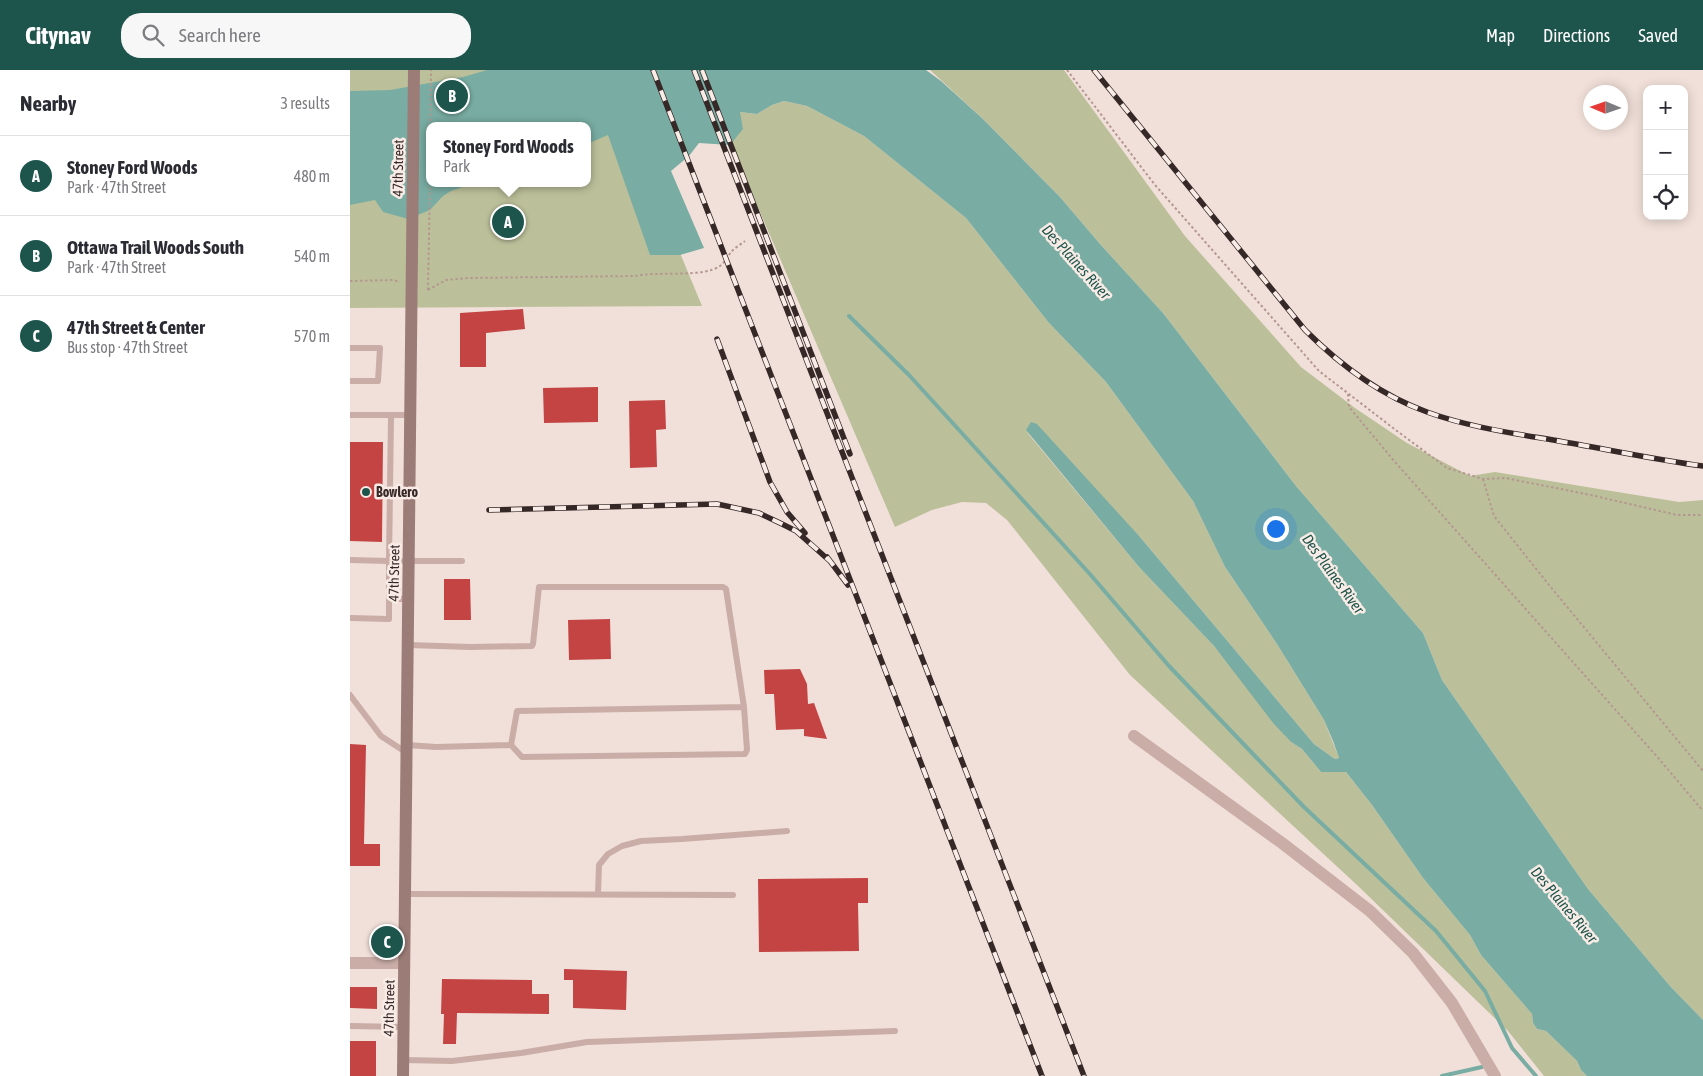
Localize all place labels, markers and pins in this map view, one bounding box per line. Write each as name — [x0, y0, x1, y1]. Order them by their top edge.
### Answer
pin: B — [436, 77, 468, 115]
pin: A — [492, 203, 524, 241]
place label: Bowlero — [376, 484, 418, 500]
marker: Bowlero — [360, 486, 372, 498]
pin: C — [371, 923, 403, 961]

